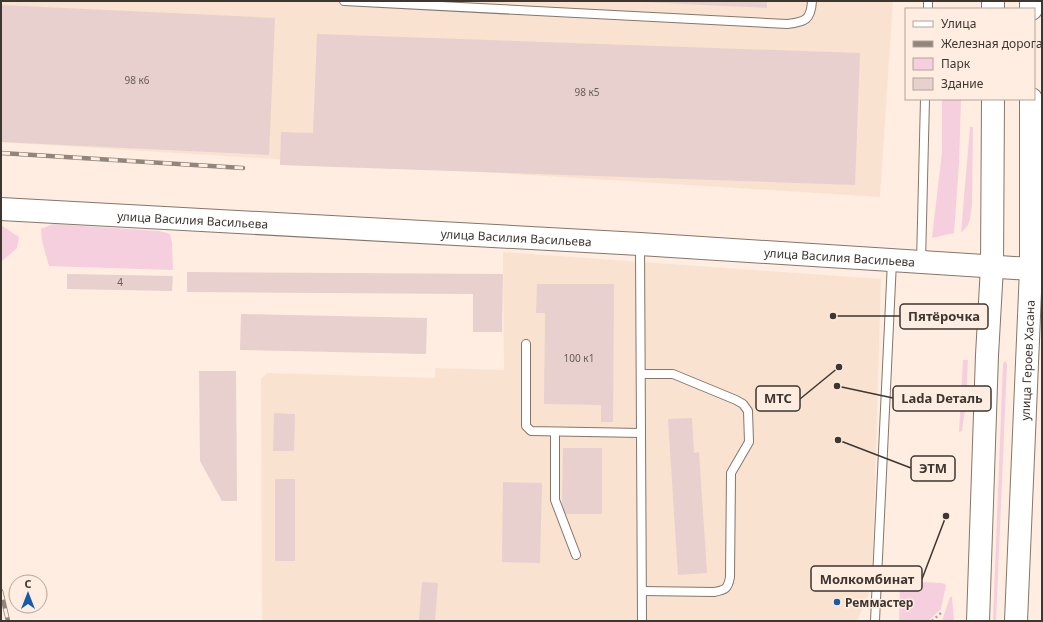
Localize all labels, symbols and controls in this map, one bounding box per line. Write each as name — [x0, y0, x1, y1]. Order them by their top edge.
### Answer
legend — [905, 8, 1035, 100]
text: Улица — [941, 15, 976, 32]
text: Железная дорога — [941, 35, 1043, 52]
text: Парк — [941, 55, 971, 72]
house number: 98 к6 — [124, 73, 150, 87]
text: Здание — [941, 75, 984, 92]
house number: 98 к5 — [574, 85, 600, 99]
street label: улица Василия Васильева — [117, 207, 269, 232]
street label: улица Василия Васильева — [440, 225, 592, 250]
street label: улица Василия Васильева — [764, 243, 916, 270]
house number: 4 — [117, 275, 123, 289]
street label: улица Героев Хасана — [1016, 300, 1038, 421]
callout: Пятёрочка — [900, 304, 988, 329]
text: Пятёрочка — [908, 307, 980, 325]
house number: 100 к1 — [564, 351, 594, 365]
callout: МТС — [756, 386, 800, 411]
callout: Lada Dеталь — [893, 386, 991, 411]
text: МТС — [764, 389, 792, 407]
text: Lada Dеталь — [901, 389, 983, 407]
callout: ЭТМ — [911, 456, 955, 481]
text: ЭТМ — [919, 459, 947, 477]
callout: Молкомбинат — [811, 566, 922, 591]
text: Молкомбинат — [820, 570, 915, 588]
north arrow — [8, 574, 48, 614]
text: С — [24, 576, 32, 591]
place label: Реммастер — [845, 594, 914, 611]
marker: Реммастер — [832, 597, 842, 607]

